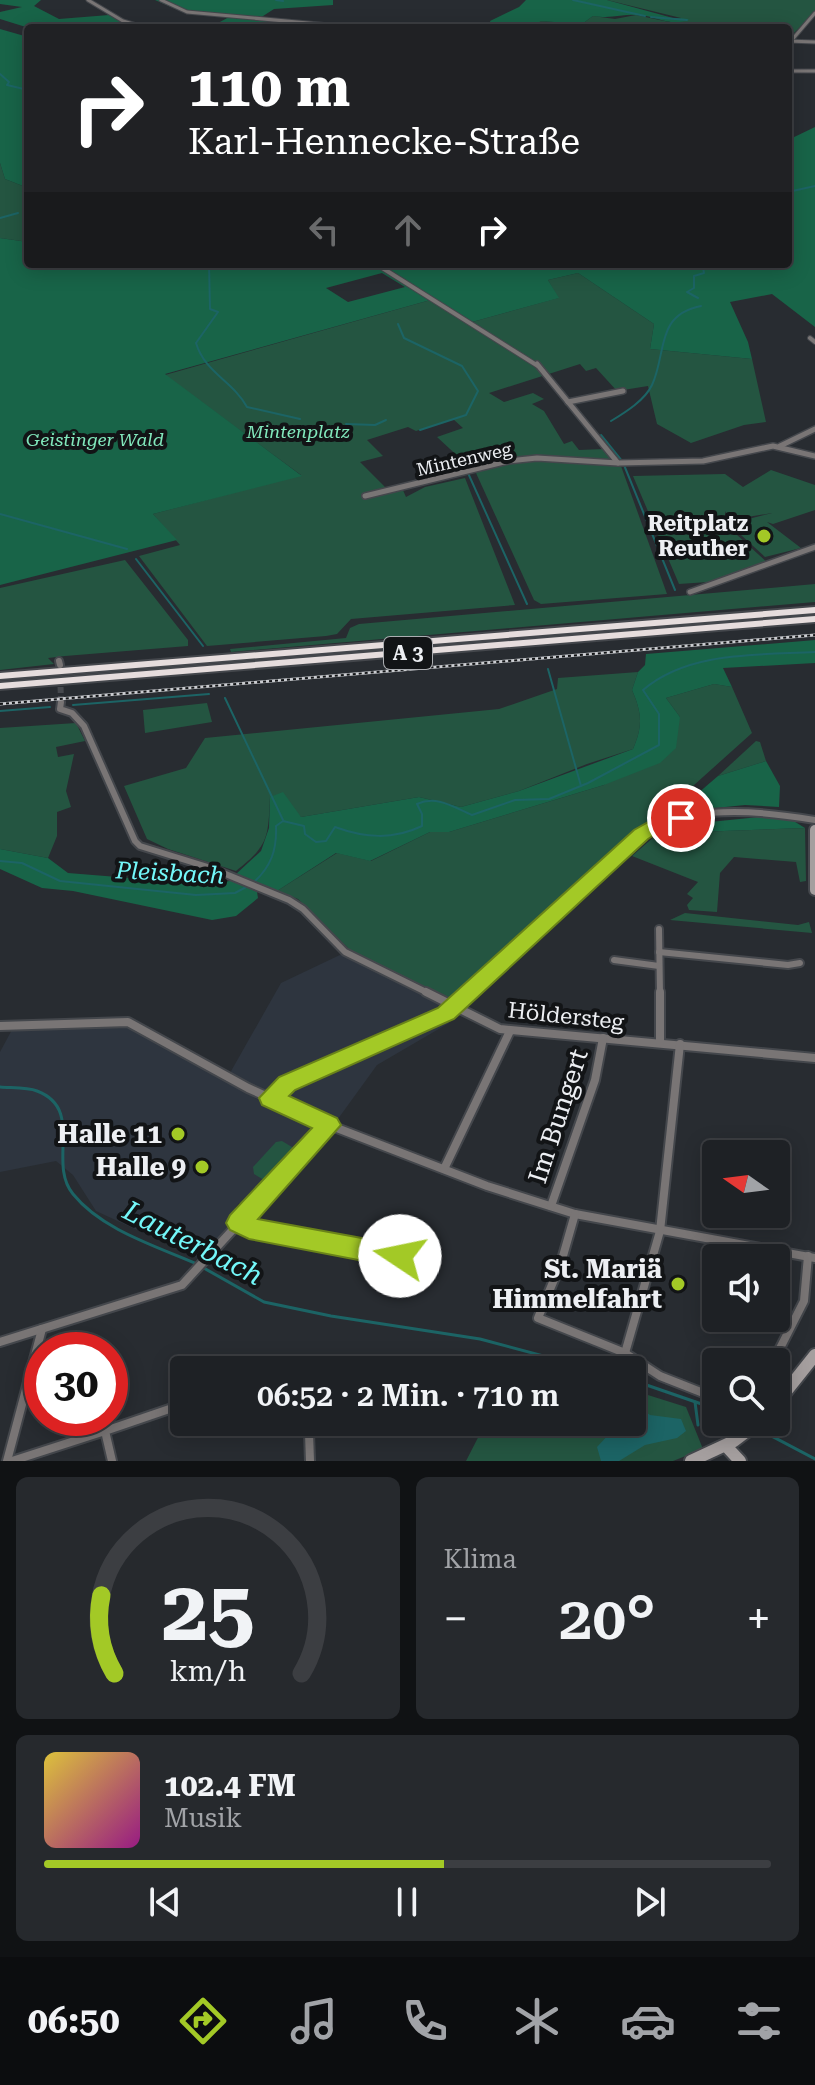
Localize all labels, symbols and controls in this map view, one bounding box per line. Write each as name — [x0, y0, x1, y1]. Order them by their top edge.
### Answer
text: 110 m — [188, 54, 350, 120]
icon: right — [56, 56, 160, 160]
text: Karl-Hennecke-Straße — [188, 121, 580, 163]
icon: left — [302, 208, 346, 252]
icon: ahead — [386, 208, 430, 252]
icon: right — [470, 208, 514, 252]
park label: Mintenplatz — [245, 421, 350, 442]
park label: Geistinger Wald — [26, 429, 164, 450]
street label: Mintenweg — [414, 438, 514, 480]
place label: Reitplatz Reuther — [647, 511, 748, 561]
marker: Reitplatz Reuther — [755, 527, 773, 545]
road number: A 3 — [384, 637, 432, 669]
pin — [647, 784, 715, 852]
icon: arrive — [659, 796, 703, 840]
water label: Pleisbach — [114, 856, 225, 890]
street label: Höldersteg — [507, 997, 626, 1035]
street label: Im Bungert — [522, 1045, 594, 1187]
place label: Halle 11 — [57, 1119, 162, 1149]
marker: Halle 11 — [169, 1125, 187, 1143]
north arrow — [702, 1140, 790, 1228]
map controls — [702, 1140, 790, 1436]
place label: Halle 9 — [96, 1152, 186, 1182]
marker: Halle 9 — [193, 1158, 211, 1176]
water label: Lauterbach — [117, 1193, 268, 1292]
position arrow — [358, 1214, 442, 1298]
button: sound — [702, 1244, 790, 1332]
place label: St. Mariä Himmelfahrt — [492, 1254, 662, 1314]
marker: St. Mariä Himmelfahrt — [669, 1275, 687, 1293]
speed limit sign: 30 — [24, 1332, 128, 1436]
button: search — [702, 1348, 790, 1436]
text: 06:52 · 2 Min. · 710 m — [257, 1378, 559, 1413]
text: Klima — [444, 1544, 517, 1574]
text: 25 — [161, 1563, 254, 1660]
text: 20° — [559, 1583, 656, 1654]
text: − — [444, 1593, 468, 1645]
text: + — [746, 1593, 771, 1645]
text: km/h — [169, 1654, 246, 1688]
text: 102.4 FM — [164, 1768, 296, 1803]
text: Musik — [164, 1803, 242, 1833]
icon: previous — [143, 1880, 187, 1924]
icon: pause — [385, 1880, 429, 1924]
icon: next — [628, 1880, 672, 1924]
icon: directions — [175, 1993, 231, 2049]
icon: music — [286, 1993, 342, 2049]
icon: phone — [397, 1993, 453, 2049]
icon: climate — [509, 1993, 565, 2049]
icon: car — [620, 1993, 676, 2049]
icon: filters — [731, 1993, 787, 2049]
text: 06:50 — [28, 2000, 120, 2042]

